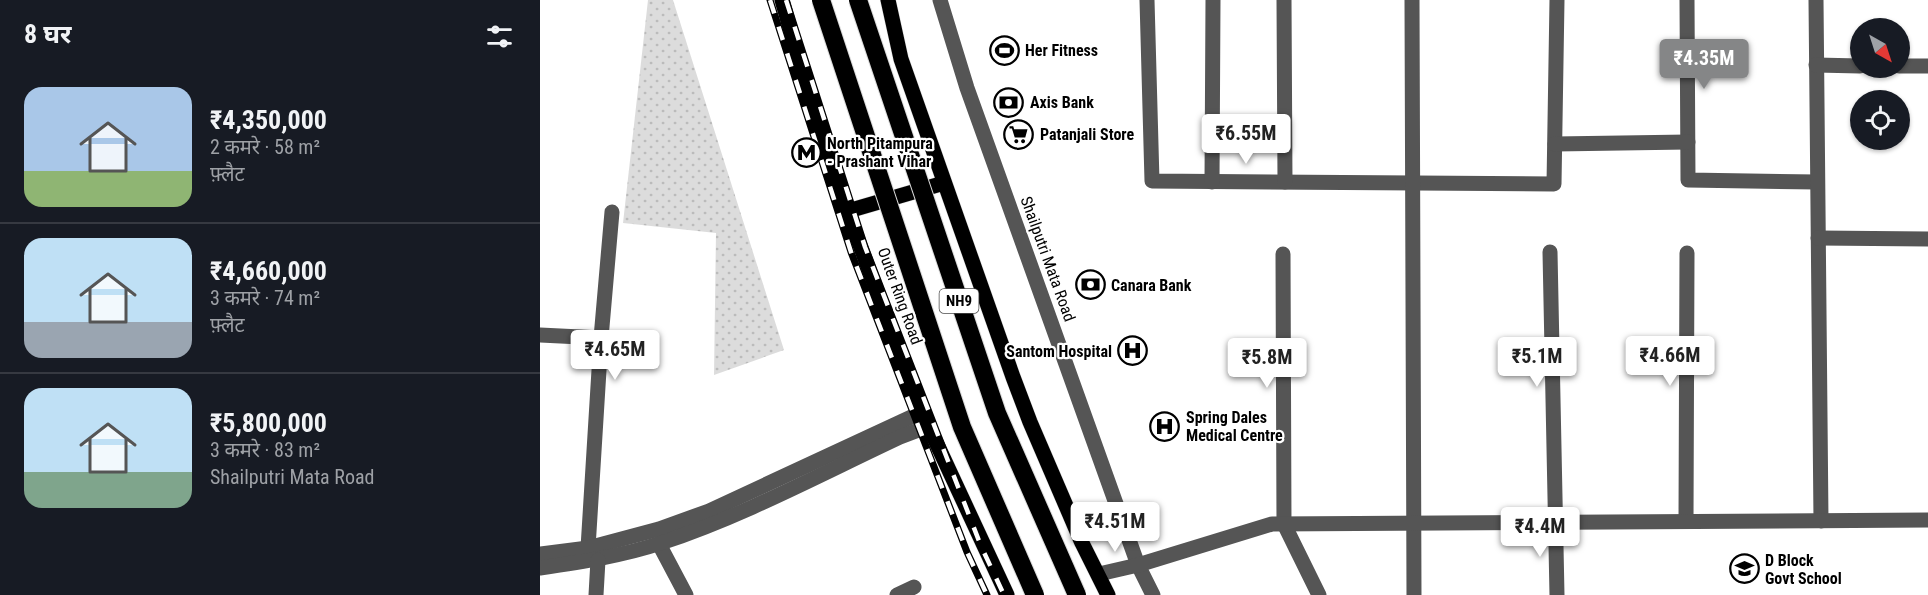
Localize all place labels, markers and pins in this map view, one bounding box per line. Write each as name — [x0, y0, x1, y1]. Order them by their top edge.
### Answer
sports icon: Her Fitness — [988, 34, 1020, 66]
pin: ₹4.35M — [1655, 39, 1753, 90]
place label: Her Fitness — [1025, 41, 1098, 60]
bank icon: Axis Bank — [993, 86, 1025, 118]
place label: Axis Bank — [1030, 93, 1094, 112]
pin: ₹6.55M — [1197, 114, 1295, 165]
supermarket icon: Patanjali Store — [1003, 118, 1035, 150]
place label: Patanjali Store — [1040, 125, 1134, 144]
place label: North Pitampura - Prashant Vihar — [827, 134, 933, 171]
metro station icon: North Pitampura - Prashant Vihar — [790, 136, 822, 168]
bank icon: Canara Bank — [1074, 269, 1106, 301]
place label: Canara Bank — [1111, 276, 1192, 295]
pin: ₹4.65M — [566, 330, 664, 381]
hospital icon: Santom Hospital — [1117, 335, 1149, 367]
pin: ₹4.66M — [1621, 336, 1719, 387]
pin: ₹5.1M — [1495, 337, 1579, 388]
pin: ₹5.8M — [1225, 338, 1309, 389]
place label: Santom Hospital — [1006, 342, 1112, 361]
place label: Spring Dales Medical Centre — [1186, 408, 1283, 445]
hospital icon: Spring Dales Medical Centre — [1149, 410, 1181, 442]
pin: ₹4.51M — [1066, 502, 1164, 553]
pin: ₹4.4M — [1498, 507, 1582, 558]
place label: D Block Govt School — [1765, 551, 1842, 588]
school or university icon: D Block Govt School — [1728, 553, 1760, 585]

